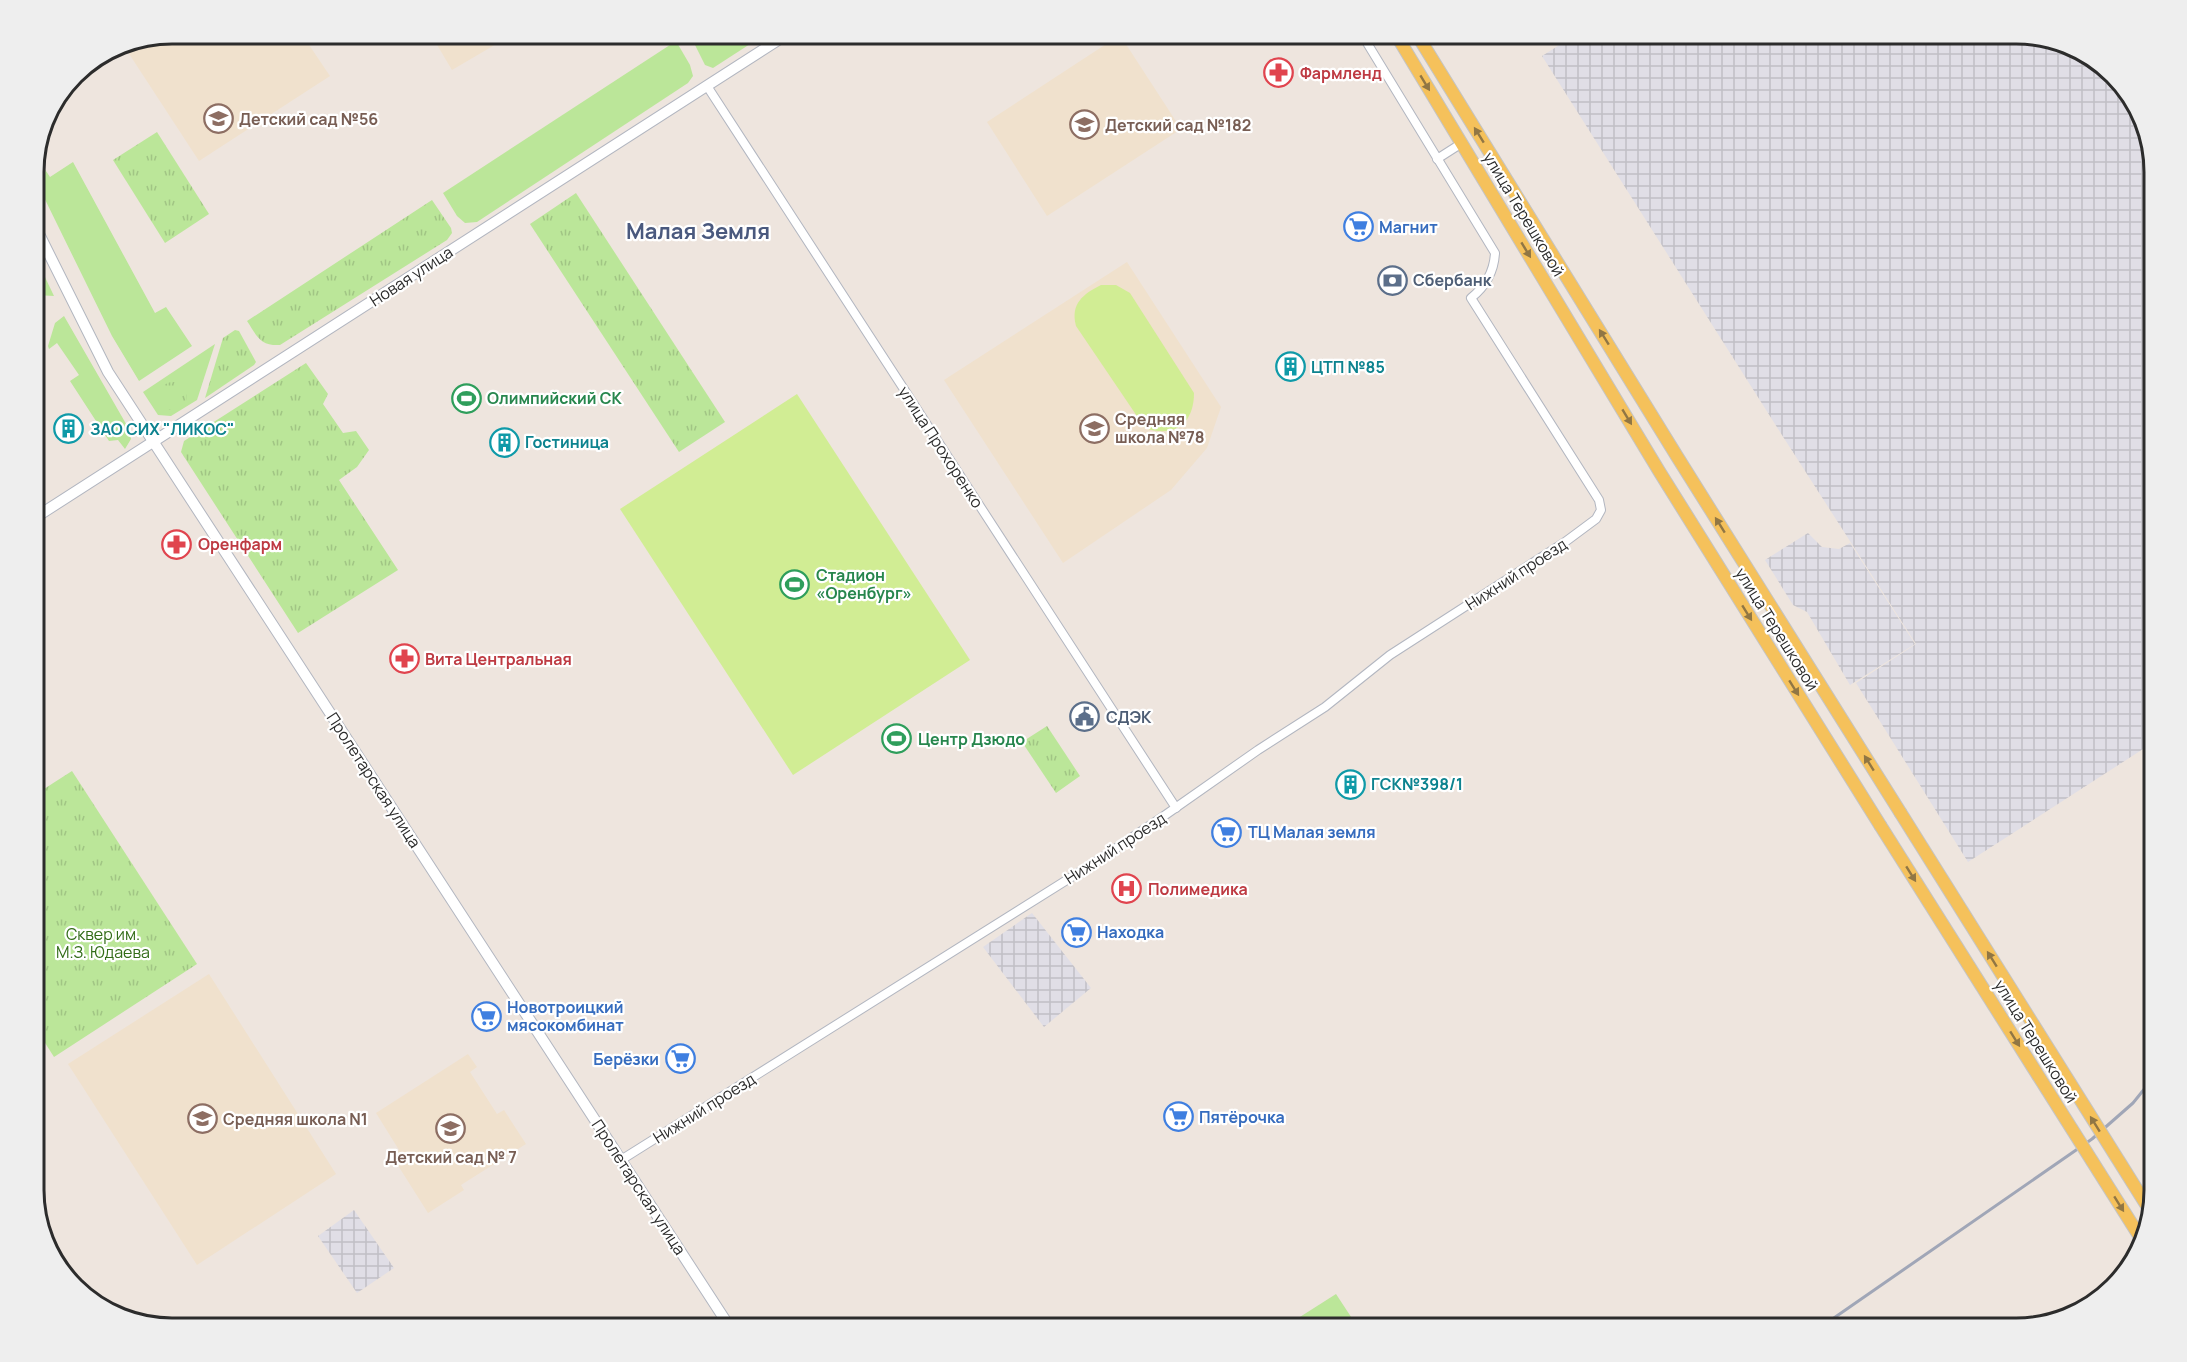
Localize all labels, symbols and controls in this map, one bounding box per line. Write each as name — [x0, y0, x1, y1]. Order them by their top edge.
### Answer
pharmacy icon: Фармленд — [1263, 57, 1295, 89]
place label: Фармленд — [1300, 62, 1382, 84]
one-way arrow — [1420, 75, 1431, 91]
school or university icon: Детский сад №56 — [202, 103, 234, 135]
place label: Детский сад №56 — [239, 108, 378, 130]
school or university icon: Детский сад №182 — [1068, 109, 1100, 141]
place label: Детский сад №182 — [1105, 114, 1251, 136]
one-way arrow — [1474, 127, 1485, 143]
street label: улица Терешковой — [1478, 148, 1570, 280]
supermarket icon: Магнит — [1342, 211, 1374, 243]
district label: Малая Земля — [626, 216, 770, 246]
place label: Магнит — [1379, 216, 1438, 238]
street label: Новая улица — [365, 241, 457, 311]
one-way arrow — [1521, 242, 1531, 259]
bank icon: Сбербанк — [1376, 264, 1408, 296]
place label: Сбербанк — [1413, 269, 1492, 291]
one-way arrow — [1598, 329, 1609, 345]
building icon: ЦТП №85 — [1274, 351, 1306, 383]
place label: ЦТП №85 — [1311, 356, 1385, 378]
sports icon: Олимпийский СК — [450, 382, 482, 414]
street label: улица Прохоренко — [893, 382, 989, 512]
place label: Олимпийский СК — [487, 387, 622, 409]
place label: Средняя школа №78 — [1115, 408, 1205, 448]
one-way arrow — [1621, 409, 1632, 425]
school or university icon: Средняя школа №78 — [1078, 412, 1110, 444]
building icon: ЗАО СИХ "ЛИКОС" — [53, 413, 85, 445]
place label: ЗАО СИХ "ЛИКОС" — [90, 418, 235, 440]
building icon: Гостиница — [488, 426, 520, 458]
place label: Гостиница — [525, 431, 609, 453]
one-way arrow — [1715, 517, 1726, 533]
pharmacy icon: Оренфарм — [161, 528, 193, 560]
place label: Оренфарм — [198, 533, 282, 555]
street label: Нижний проезд — [1461, 533, 1571, 615]
street label: улица Терешковой — [1730, 563, 1824, 695]
place label: Стадион «Оренбург» — [816, 564, 912, 604]
sports icon: Стадион «Оренбург» — [779, 568, 811, 600]
one-way arrow — [1742, 605, 1753, 621]
pharmacy icon: Вита Центральная — [388, 643, 420, 675]
place label: Вита Центральная — [425, 648, 572, 670]
one-way arrow — [1789, 680, 1800, 696]
public building icon: СДЭК — [1069, 701, 1101, 733]
place label: СДЭК — [1106, 706, 1152, 728]
street label: Пролетарская улица — [322, 708, 426, 852]
sports icon: Центр Дзюдо — [881, 723, 913, 755]
place label: Центр Дзюдо — [918, 728, 1025, 750]
one-way arrow — [1863, 755, 1874, 771]
building icon: ГСК№398/1 — [1334, 768, 1366, 800]
place label: ГСК№398/1 — [1371, 773, 1463, 795]
street label: Нижний проезд — [1060, 807, 1170, 889]
supermarket icon: ТЦ Малая земля — [1211, 816, 1243, 848]
place label: ТЦ Малая земля — [1248, 821, 1376, 843]
one-way arrow — [1906, 866, 1917, 882]
hospital icon: Полимедика — [1111, 873, 1143, 905]
place label: Полимедика — [1148, 878, 1248, 900]
supermarket icon: Находка — [1060, 916, 1092, 948]
place label: Находка — [1097, 921, 1164, 943]
park label: Сквер им. М.З. Юдаева — [56, 923, 150, 963]
one-way arrow — [1986, 951, 1997, 967]
street label: улица Терешковой — [1989, 975, 2083, 1107]
place label: Новотроицкий мясокомбинат — [507, 996, 624, 1036]
supermarket icon: Новотроицкий мясокомбинат — [470, 1000, 502, 1032]
one-way arrow — [2010, 1031, 2021, 1047]
supermarket icon: Берёзки — [664, 1043, 696, 1075]
place label: Берёзки — [593, 1048, 659, 1070]
street label: Нижний проезд — [649, 1067, 760, 1148]
supermarket icon: Пятёрочка — [1162, 1101, 1194, 1133]
school or university icon: Средняя школа N1 — [186, 1103, 218, 1135]
place label: Пятёрочка — [1199, 1106, 1285, 1128]
place label: Средняя школа N1 — [223, 1108, 368, 1130]
school or university icon: Детский сад № 7 — [435, 1113, 467, 1145]
street label: Пролетарская улица — [587, 1115, 691, 1259]
one-way arrow — [2090, 1116, 2101, 1132]
place label: Детский сад № 7 — [385, 1146, 517, 1168]
one-way arrow — [2114, 1196, 2125, 1212]

